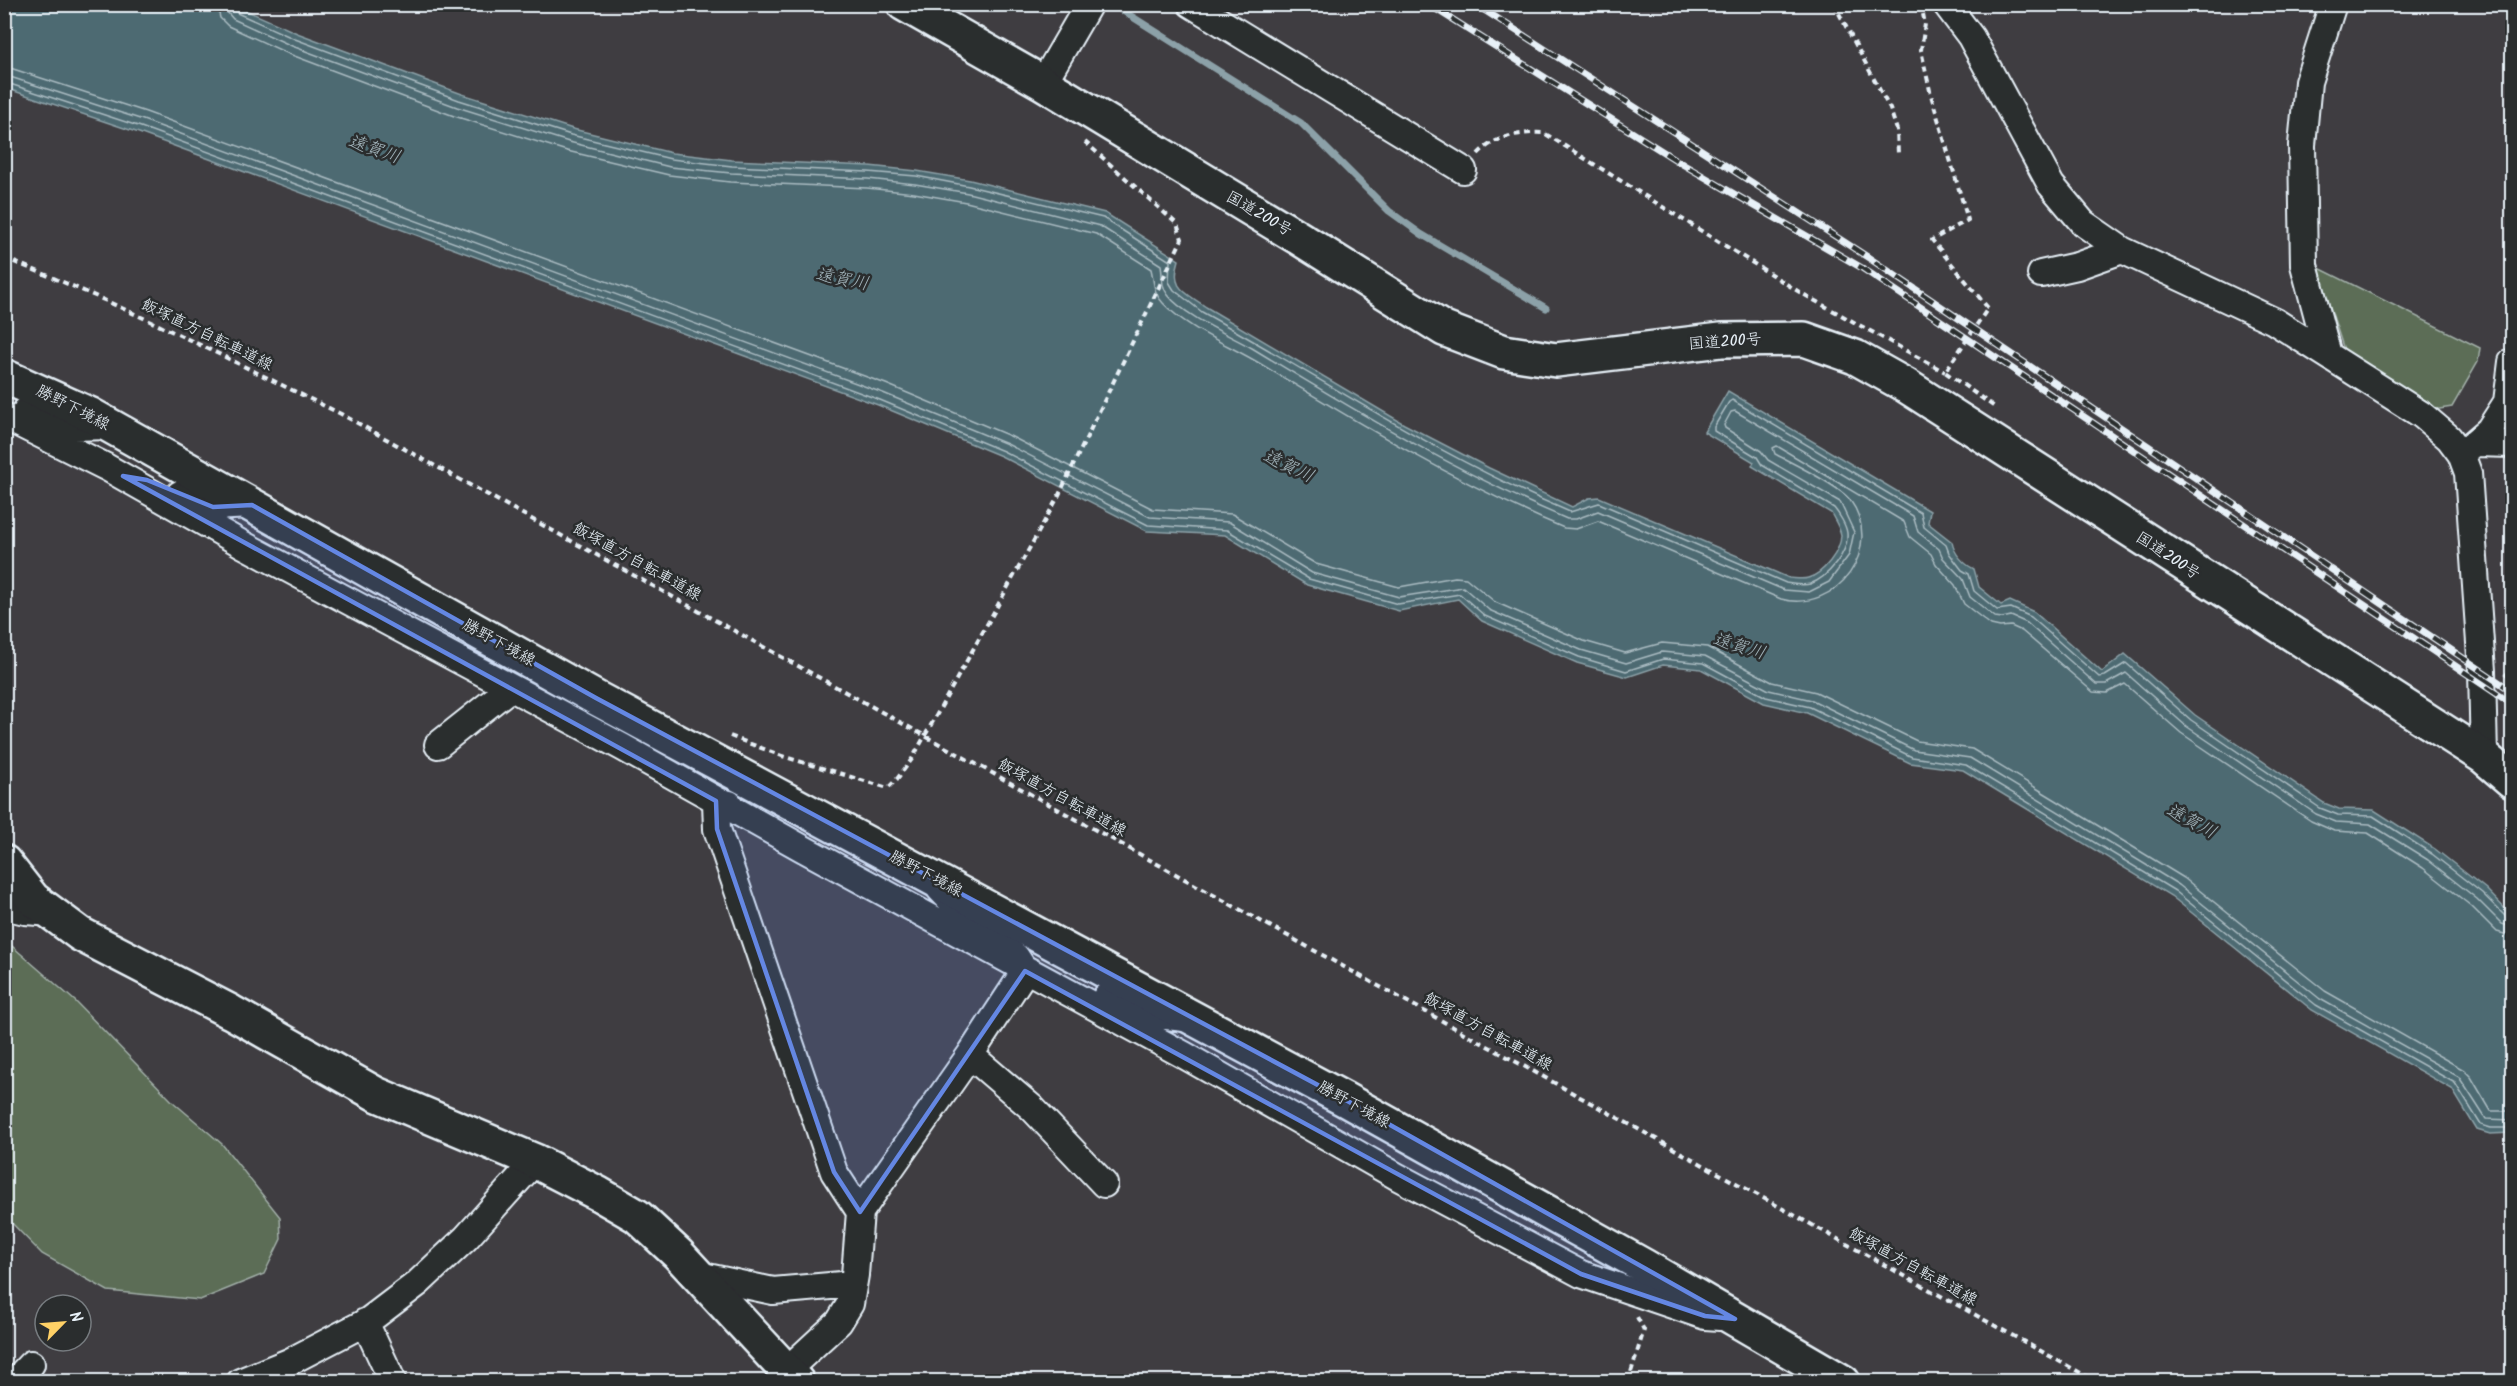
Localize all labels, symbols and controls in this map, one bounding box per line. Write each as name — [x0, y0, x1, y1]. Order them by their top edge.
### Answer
water label: 遠賀川 — [344, 127, 404, 173]
street label: 国道200号 — [1221, 185, 1297, 243]
water label: 遠賀川 — [813, 261, 871, 299]
street label: 飯塚直方自転車道線 — [137, 292, 277, 378]
street label: 国道200号 — [1688, 327, 1762, 357]
street label: 勝野下境線 — [32, 379, 114, 437]
water label: 遠賀川 — [1257, 442, 1319, 492]
street label: 飯塚直方自転車道線 — [568, 516, 706, 608]
street label: 国道200号 — [2130, 526, 2206, 586]
street label: 勝野下境線 — [458, 613, 540, 673]
water label: 遠賀川 — [1709, 625, 1769, 669]
street label: 飯塚直方自転車道線 — [993, 752, 1131, 844]
water label: 遠賀川 — [2160, 797, 2222, 847]
street label: 勝野下境線 — [885, 844, 967, 904]
street label: 飯塚直方自転車道線 — [1419, 986, 1557, 1078]
street label: 勝野下境線 — [1313, 1075, 1395, 1135]
street label: 飯塚直方自転車道線 — [1844, 1221, 1982, 1313]
north arrow — [33, 1293, 93, 1353]
text: N — [62, 1307, 89, 1327]

